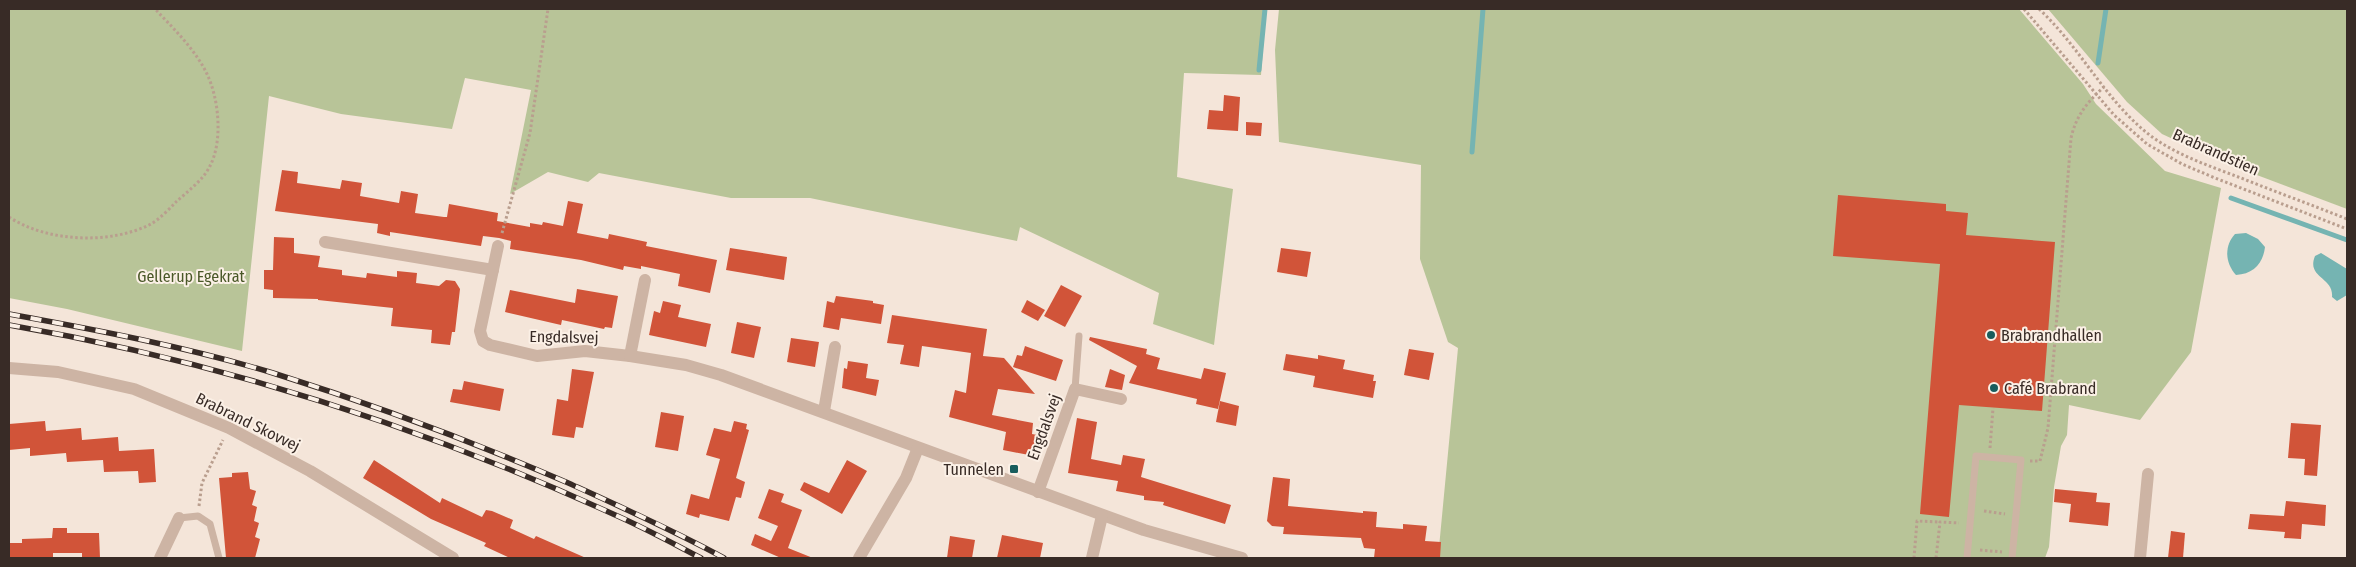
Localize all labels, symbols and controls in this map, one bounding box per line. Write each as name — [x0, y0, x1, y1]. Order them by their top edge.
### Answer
street label: Brabrandstien — [2170, 124, 2262, 180]
park label: Gellerup Egekrat — [137, 267, 246, 286]
place label: Brabrandhallen — [2001, 326, 2102, 345]
street label: Engdalsvej — [529, 327, 599, 347]
marker: Brabrandhallen — [1985, 329, 1997, 341]
place label: Café Brabrand — [2004, 379, 2096, 398]
marker: Café Brabrand — [1988, 382, 2000, 394]
street label: Brabrand Skovvej — [193, 389, 303, 455]
street label: Engdalsvej — [1023, 391, 1065, 463]
place label: Tunnelen — [944, 460, 1004, 479]
marker: Tunnelen — [1008, 463, 1020, 475]

